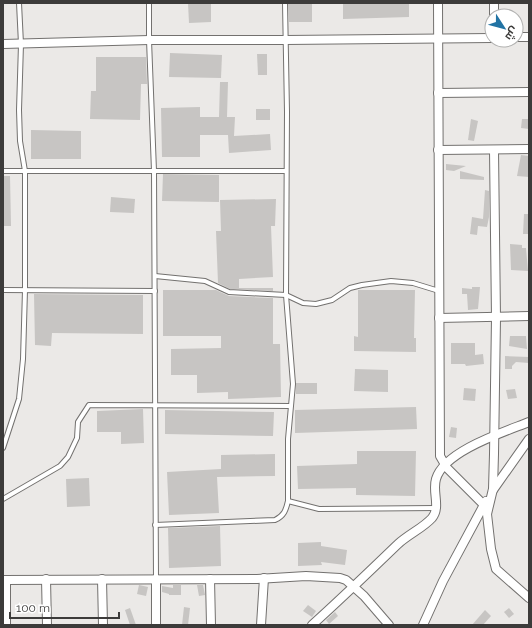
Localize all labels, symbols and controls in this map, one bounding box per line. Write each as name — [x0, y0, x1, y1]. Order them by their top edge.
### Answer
north arrow — [484, 8, 524, 48]
text: ش — [502, 24, 521, 43]
scale bar — [10, 594, 119, 620]
text: 100 m — [16, 601, 50, 615]

